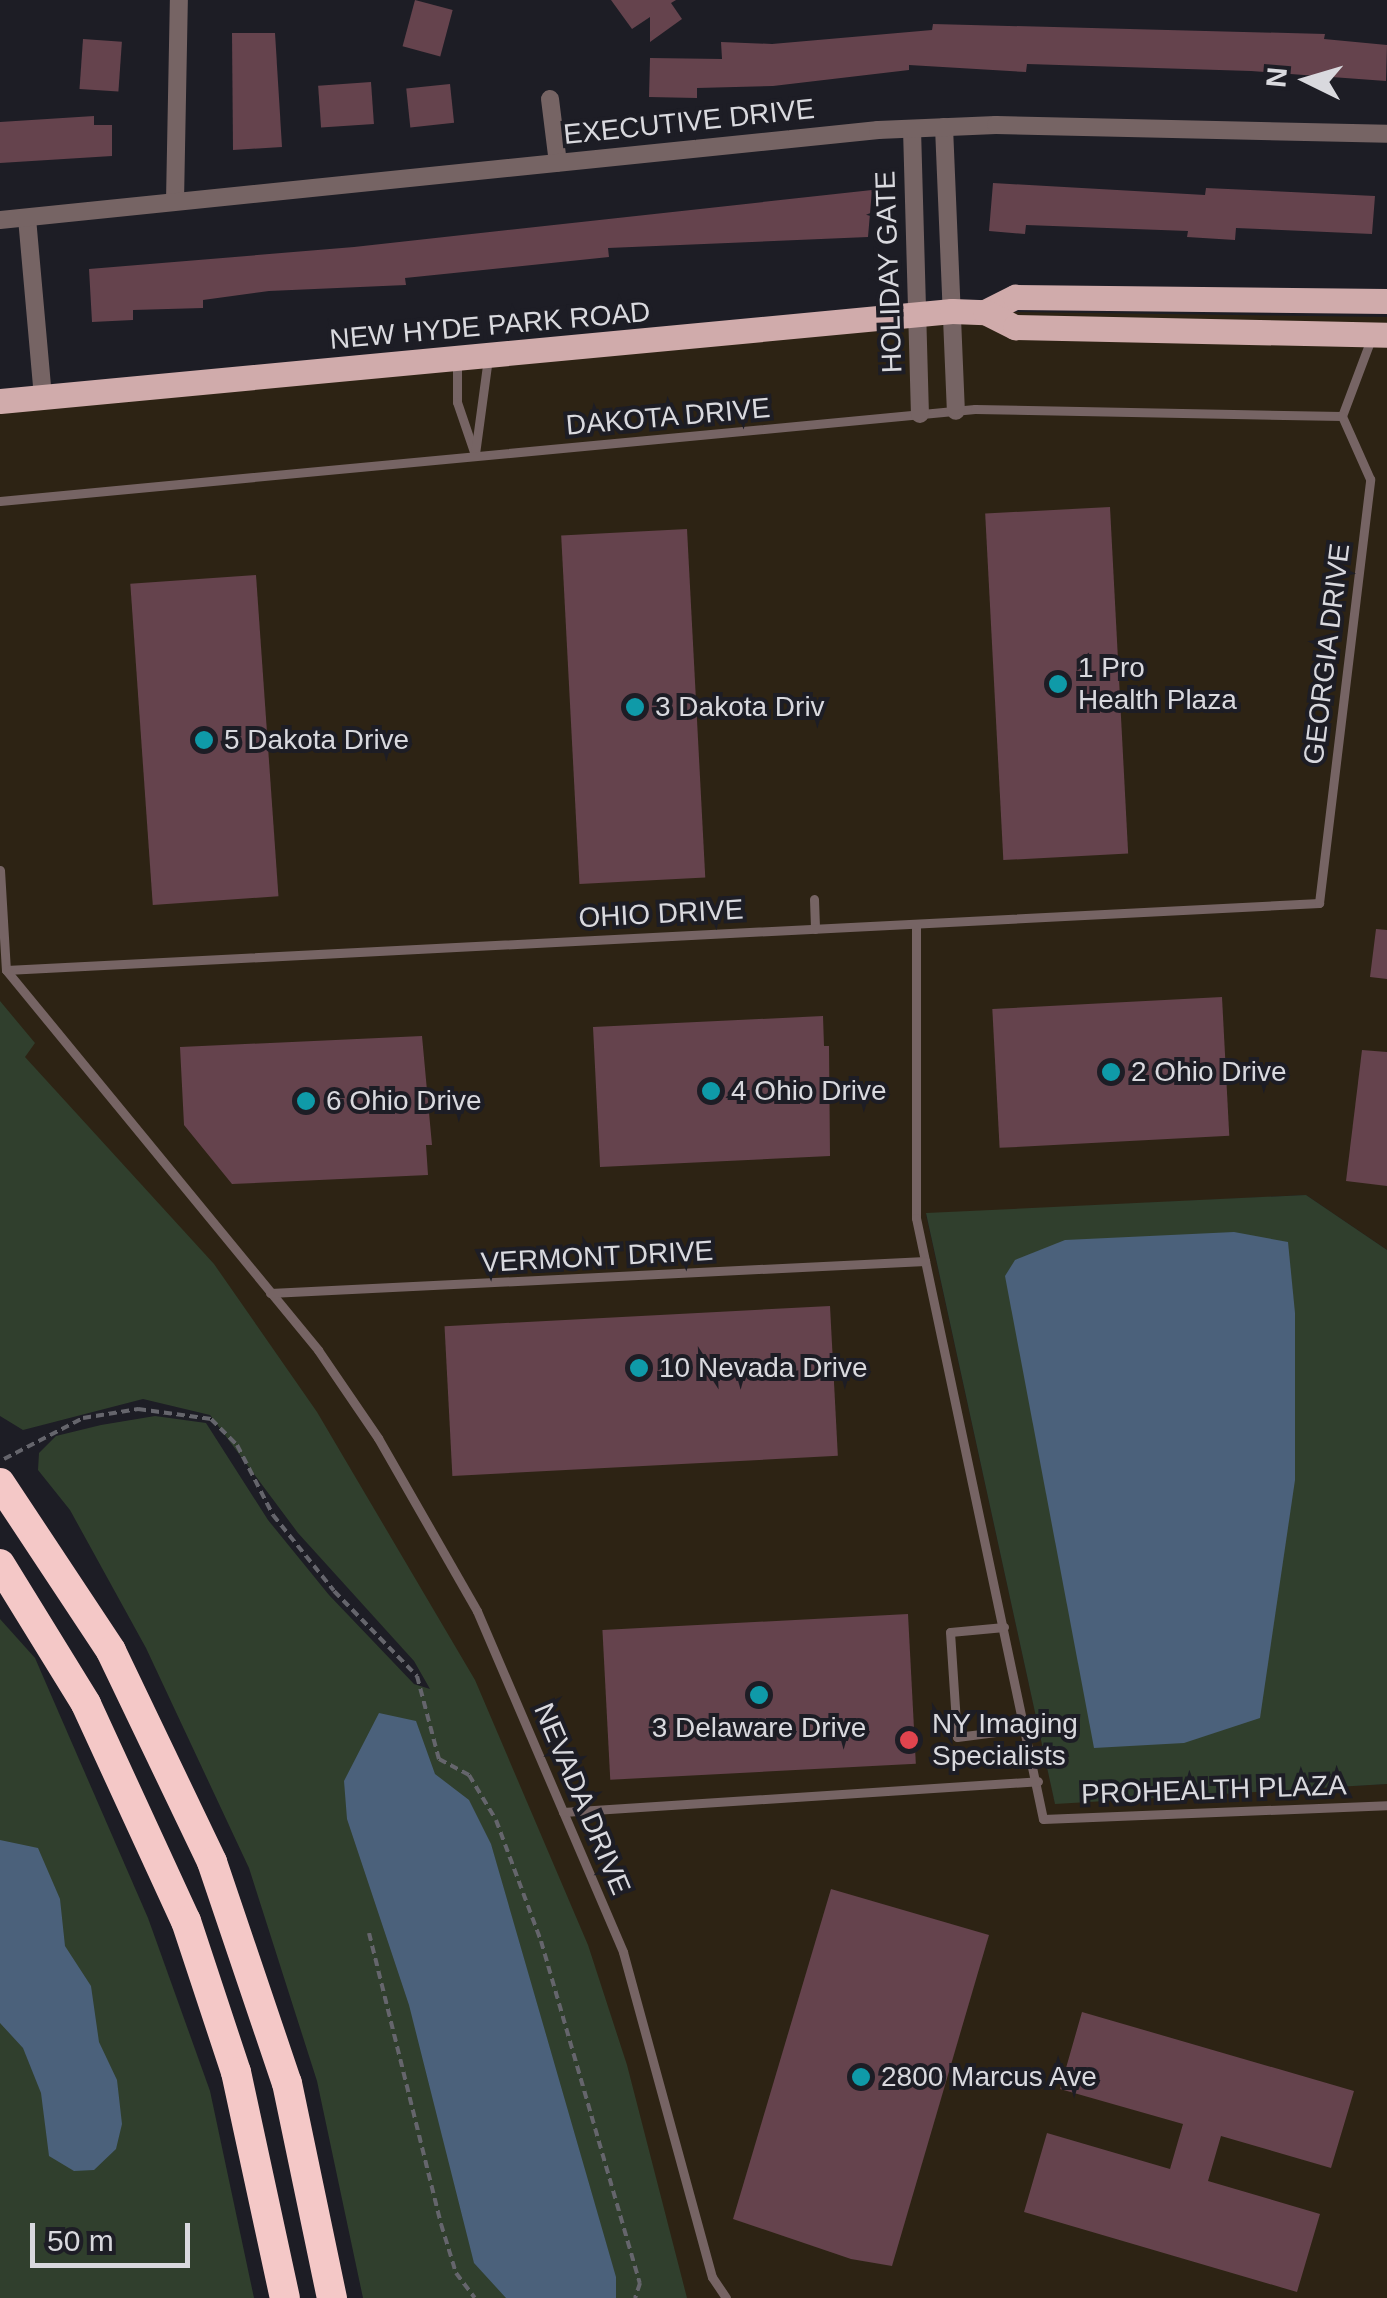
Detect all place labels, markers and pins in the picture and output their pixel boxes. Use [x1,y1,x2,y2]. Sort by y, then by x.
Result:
place label: 1 Pro Health Plaza [1078,651,1237,717]
marker: 1 Pro Health Plaza [1047,673,1069,695]
place label: 3 Dakota Driv [655,690,825,724]
marker: 3 Dakota Driv [624,696,646,718]
place label: 5 Dakota Drive [224,723,409,757]
marker: 5 Dakota Drive [193,729,215,751]
place label: 2 Ohio Drive [1131,1055,1287,1089]
marker: 2 Ohio Drive [1100,1061,1122,1083]
place label: 4 Ohio Drive [731,1074,887,1108]
marker: 4 Ohio Drive [700,1080,722,1102]
place label: 6 Ohio Drive [326,1084,482,1118]
marker: 6 Ohio Drive [295,1090,317,1112]
place label: 10 Nevada Drive [659,1351,868,1385]
marker: 10 Nevada Drive [628,1357,650,1379]
marker: 3 Delaware Drive [748,1684,770,1706]
place label: NY Imaging Specialists [932,1707,1078,1773]
place label: 3 Delaware Drive [652,1711,866,1745]
marker: NY Imaging Specialists [896,1727,922,1753]
place label: 2800 Marcus Ave [881,2060,1098,2094]
marker: 2800 Marcus Ave [850,2066,872,2088]

